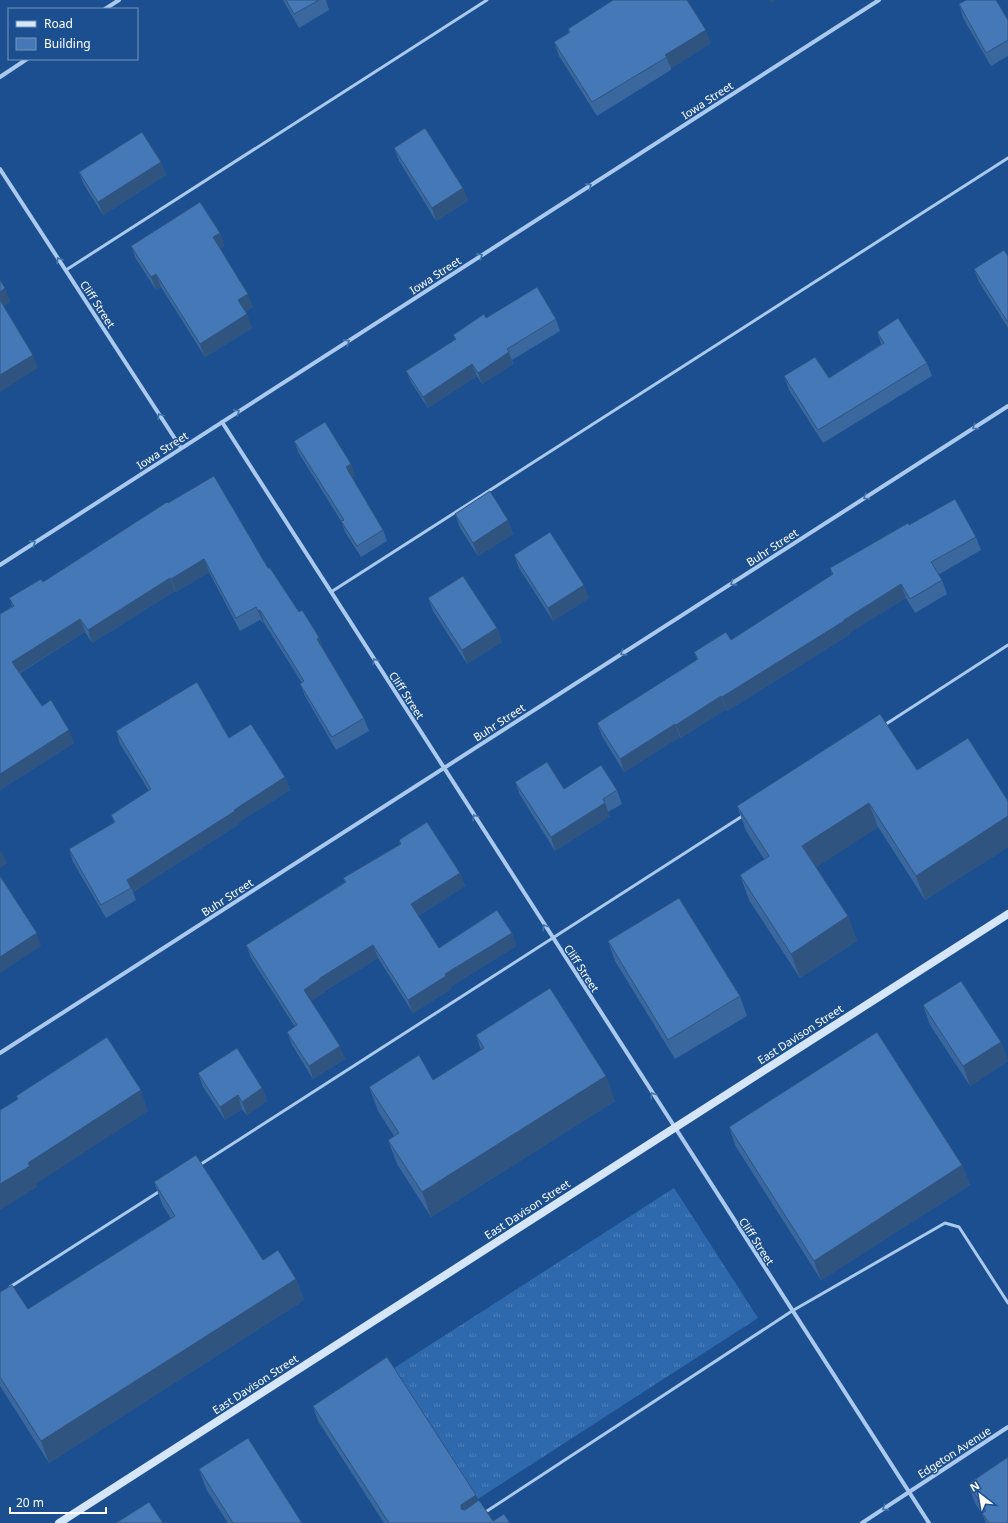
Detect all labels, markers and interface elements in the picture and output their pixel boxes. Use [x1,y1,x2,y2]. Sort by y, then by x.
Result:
legend [8,8,138,60]
text: Road [44,15,73,32]
text: Building [44,35,91,52]
street label: Iowa Street [678,78,736,122]
one-way arrow [585,183,592,191]
street label: Iowa Street [406,253,464,297]
one-way arrow [476,254,483,261]
one-way arrow [56,257,63,264]
street label: Cliff Street [77,277,119,331]
one-way arrow [343,339,350,346]
one-way arrow [233,410,240,417]
one-way arrow [158,413,165,420]
one-way arrow [972,422,979,430]
street label: Iowa Street [133,428,191,472]
one-way arrow [863,493,870,500]
street label: Buhr Street [743,525,801,569]
one-way arrow [29,541,36,548]
one-way arrow [730,578,737,586]
one-way arrow [621,648,628,655]
one-way arrow [372,658,379,665]
street label: Cliff Street [386,668,428,722]
street label: Buhr Street [470,700,528,744]
one-way arrow [473,815,480,822]
street label: Buhr Street [198,875,256,919]
one-way arrow [542,924,550,931]
street label: Cliff Street [561,941,603,995]
street label: East Davison Street [754,1001,846,1067]
one-way arrow [650,1092,658,1099]
street label: East Davison Street [481,1176,573,1242]
street label: Cliff Street [736,1214,778,1268]
street label: East Davison Street [209,1351,301,1417]
street label: Edgeton Avenue [914,1423,994,1481]
north arrow [960,1475,1000,1515]
text: N [967,1477,982,1495]
scale bar [10,1489,106,1515]
text: 20 m [16,1494,44,1511]
one-way arrow [882,1503,889,1511]

